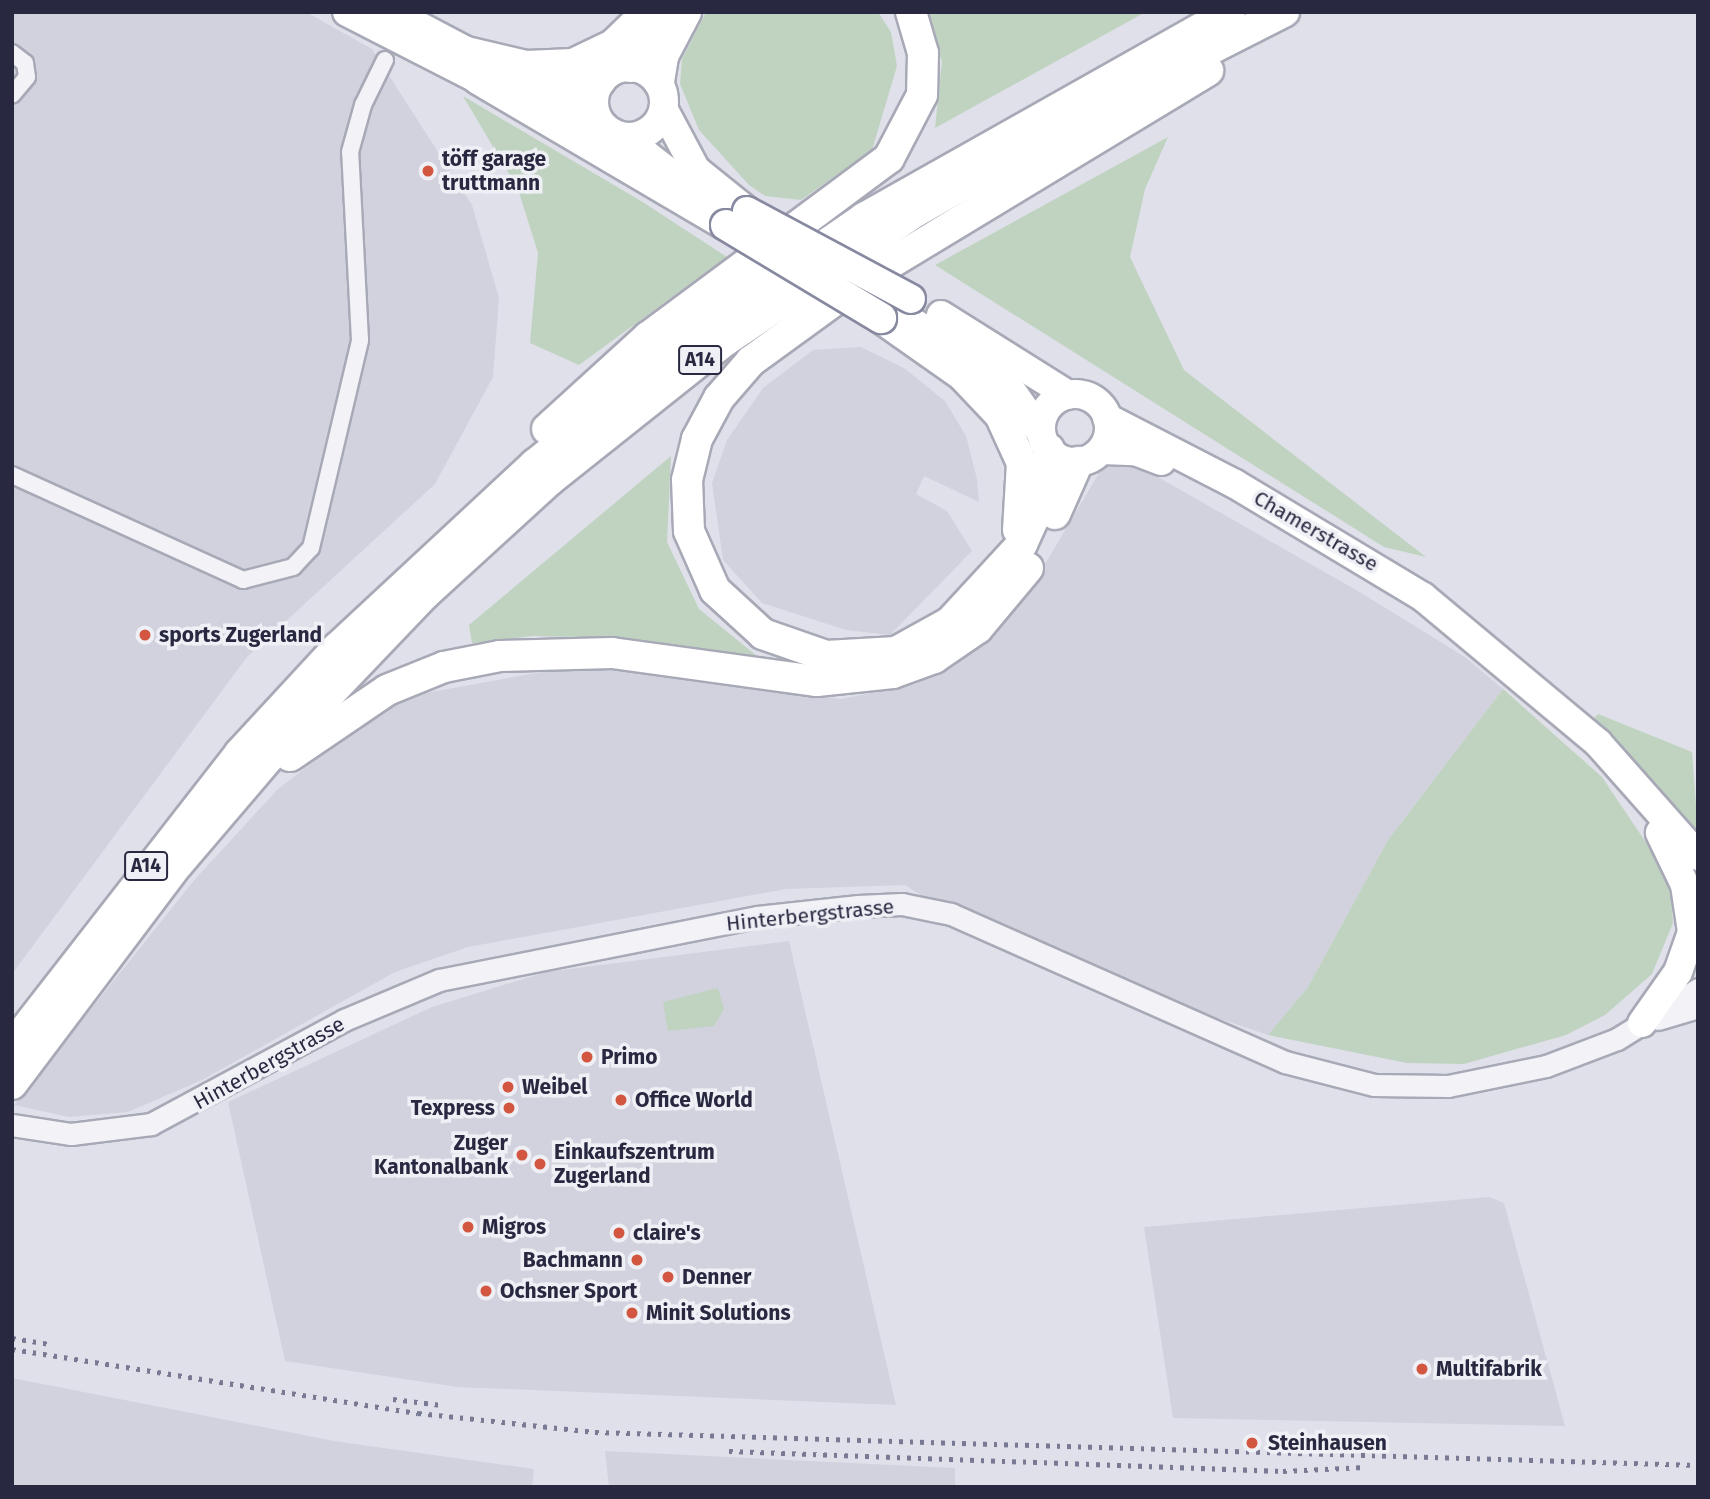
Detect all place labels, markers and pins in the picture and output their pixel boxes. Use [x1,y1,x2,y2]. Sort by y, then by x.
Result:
place label: töff garage truttmann [442,146,546,196]
marker: töff garage truttmann [420,163,436,179]
place label: sports Zugerland [159,622,322,648]
marker: sports Zugerland [137,627,153,643]
place label: Primo [601,1044,658,1070]
marker: Primo [579,1049,595,1065]
place label: Weibel [522,1074,587,1100]
marker: Weibel [500,1079,516,1095]
place label: Office World [635,1087,753,1113]
marker: Office World [613,1092,629,1108]
place label: Texpress [411,1095,495,1121]
marker: Texpress [501,1100,517,1116]
place label: Zuger Kantonalbank [374,1130,508,1180]
place label: Einkaufszentrum Zugerland [554,1139,715,1189]
marker: Zuger Kantonalbank [514,1147,530,1163]
marker: Einkaufszentrum Zugerland [532,1156,548,1172]
place label: Migros [482,1214,546,1240]
marker: Migros [460,1219,476,1235]
place label: claire's [633,1220,701,1246]
marker: claire's [611,1225,627,1241]
place label: Bachmann [523,1247,623,1273]
marker: Bachmann [629,1252,645,1268]
place label: Denner [682,1264,752,1290]
marker: Denner [660,1269,676,1285]
place label: Ochsner Sport [500,1278,637,1304]
marker: Ochsner Sport [478,1283,494,1299]
place label: Minit Solutions [646,1300,791,1326]
marker: Minit Solutions [624,1305,640,1321]
place label: Multifabrik [1436,1356,1542,1382]
marker: Multifabrik [1414,1361,1430,1377]
place label: Steinhausen [1268,1430,1387,1456]
marker: Steinhausen [1242,1433,1262,1453]

